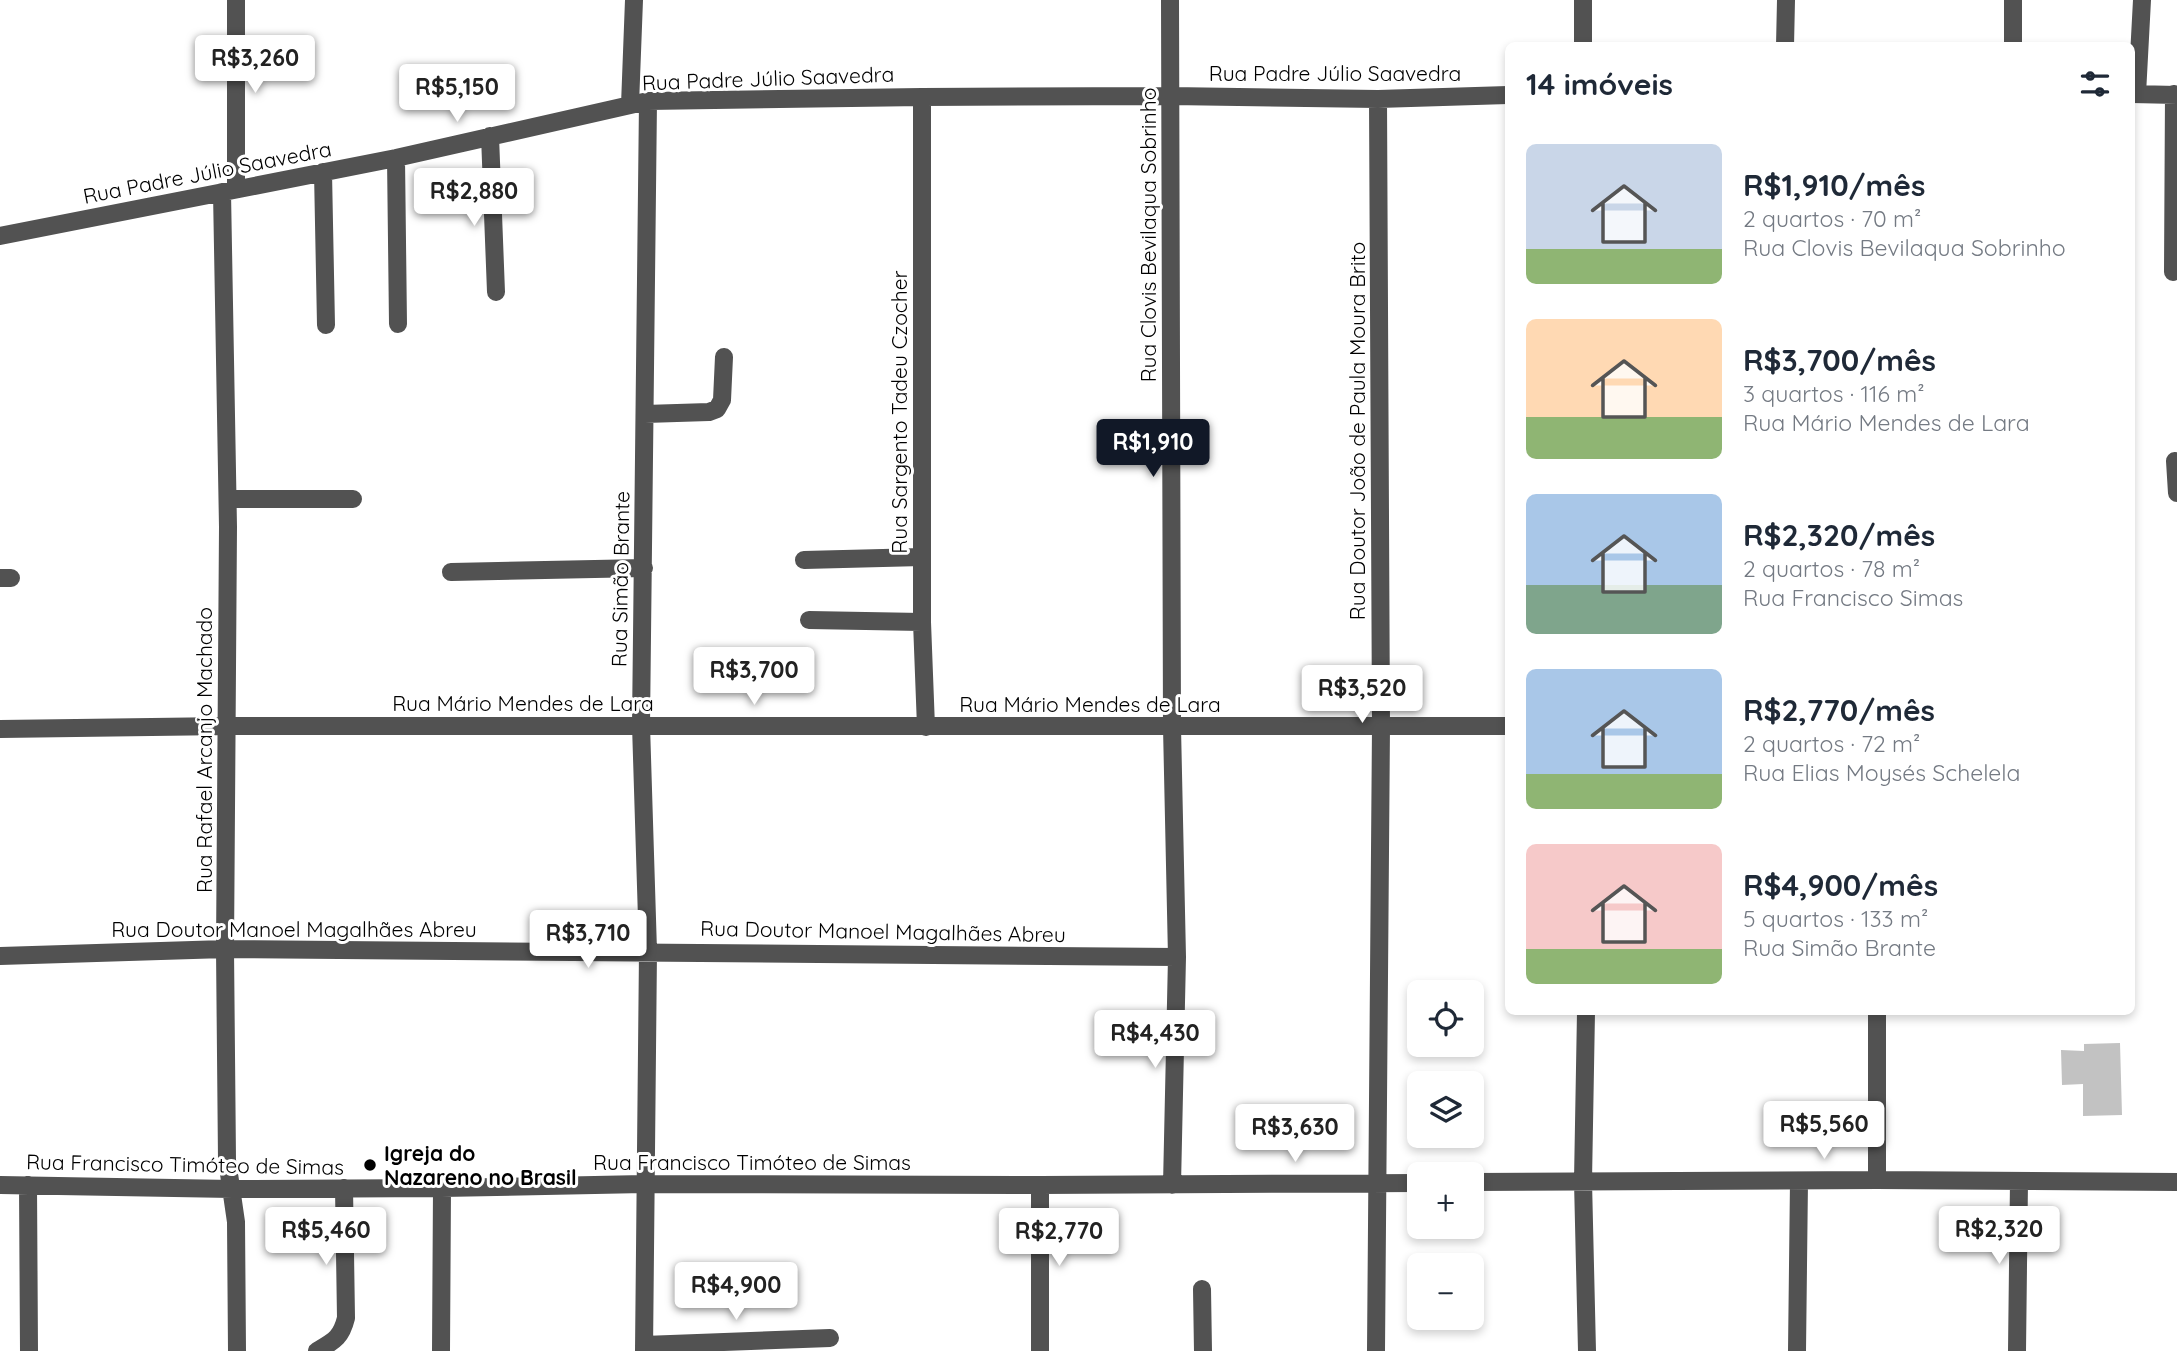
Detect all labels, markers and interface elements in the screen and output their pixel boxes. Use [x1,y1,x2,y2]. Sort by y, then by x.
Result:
pin: R$3,260 [190,36,320,95]
text: R$3,260 [211,43,299,72]
street label: Rua Padre Júlio Saavedra [1209,60,1461,86]
street label: Rua Padre Júlio Saavedra [641,61,895,95]
pin: R$5,150 [392,64,522,124]
text: 14 imóveis [1526,65,1673,103]
icon: filters [2076,65,2114,103]
text: R$5,150 [415,72,499,101]
street label: Rua Clovis Bevilaqua Sobrinho [1135,88,1161,382]
street label: Rua Padre Júlio Saavedra [81,135,333,209]
text: R$1,910/mês [1743,166,1925,204]
pin: R$2,880 [409,168,539,228]
icon: home [1582,172,1666,256]
text: R$2,880 [430,176,518,205]
text: 2 quartos · 70 m² [1743,204,1921,233]
text: Rua Clovis Bevilaqua Sobrinho [1743,233,2066,262]
street label: Rua Doutor João de Paula Moura Brito [1344,242,1370,620]
street label: Rua Sargento Tadeu Czocher [886,270,912,554]
text: R$3,700/mês [1743,341,1936,379]
icon: home [1582,347,1666,431]
text: 3 quartos · 116 m² [1743,379,1925,408]
text: Rua Mário Mendes de Lara [1743,408,2030,437]
pin: R$1,910 [1088,420,1218,479]
text: R$1,910 [1113,427,1193,456]
street label: Rua Simão Brante [605,491,635,667]
text: R$2,320/mês [1743,516,1935,554]
icon: home [1582,522,1666,606]
text: 2 quartos · 78 m² [1743,554,1920,583]
text: Rua Francisco Simas [1743,583,1963,612]
street label: Rua Rafael Arcanjo Machado [191,607,217,893]
pin: R$3,700 [689,648,819,707]
text: R$3,700 [709,655,799,684]
pin: R$3,520 [1297,666,1427,725]
text: R$3,520 [1318,673,1406,702]
street label: Rua Mário Mendes de Lara [392,690,654,716]
street label: Rua Mário Mendes de Lara [959,691,1221,717]
text: R$2,770/mês [1743,691,1935,729]
icon: home [1582,697,1666,781]
text: 2 quartos · 72 m² [1743,729,1920,758]
text: Rua Elias Moysés Schelela [1743,758,2021,787]
text: R$4,900/mês [1743,866,1938,904]
icon: home [1582,872,1666,956]
text: 5 quartos · 133 m² [1743,904,1928,933]
pin: R$3,710 [523,911,653,970]
street label: Rua Doutor Manoel Magalhães Abreu [700,915,1066,947]
street label: Rua Doutor Manoel Magalhães Abreu [111,916,477,942]
text: R$3,710 [546,918,630,947]
text: Rua Simão Brante [1743,933,1936,962]
map controls [1407,980,1484,1330]
button: locate [1407,980,1484,1057]
pin: R$4,430 [1090,1010,1220,1070]
text: R$4,430 [1110,1018,1200,1047]
button: layers [1407,1071,1484,1148]
pin: R$5,560 [1759,1102,1889,1161]
pin: R$3,630 [1230,1104,1360,1164]
text: R$5,560 [1779,1109,1869,1138]
text: R$3,630 [1251,1112,1339,1141]
place label: Igreja do Nazareno no Brasil [384,1140,577,1190]
street label: Rua Francisco Timóteo de Simas [26,1148,344,1180]
street label: Rua Francisco Timóteo de Simas [593,1149,911,1175]
marker: Igreja do Nazareno no Brasil [362,1157,378,1173]
button: + [1407,1162,1484,1239]
pin: R$2,320 [1934,1206,2064,1266]
pin: R$5,460 [261,1208,391,1267]
pin: R$2,770 [994,1208,1124,1268]
text: R$2,320 [1955,1214,2043,1243]
text: R$5,460 [281,1215,371,1244]
text: R$2,770 [1015,1216,1103,1245]
button: − [1407,1253,1484,1330]
pin: R$4,900 [671,1262,801,1322]
text: R$4,900 [691,1270,781,1299]

